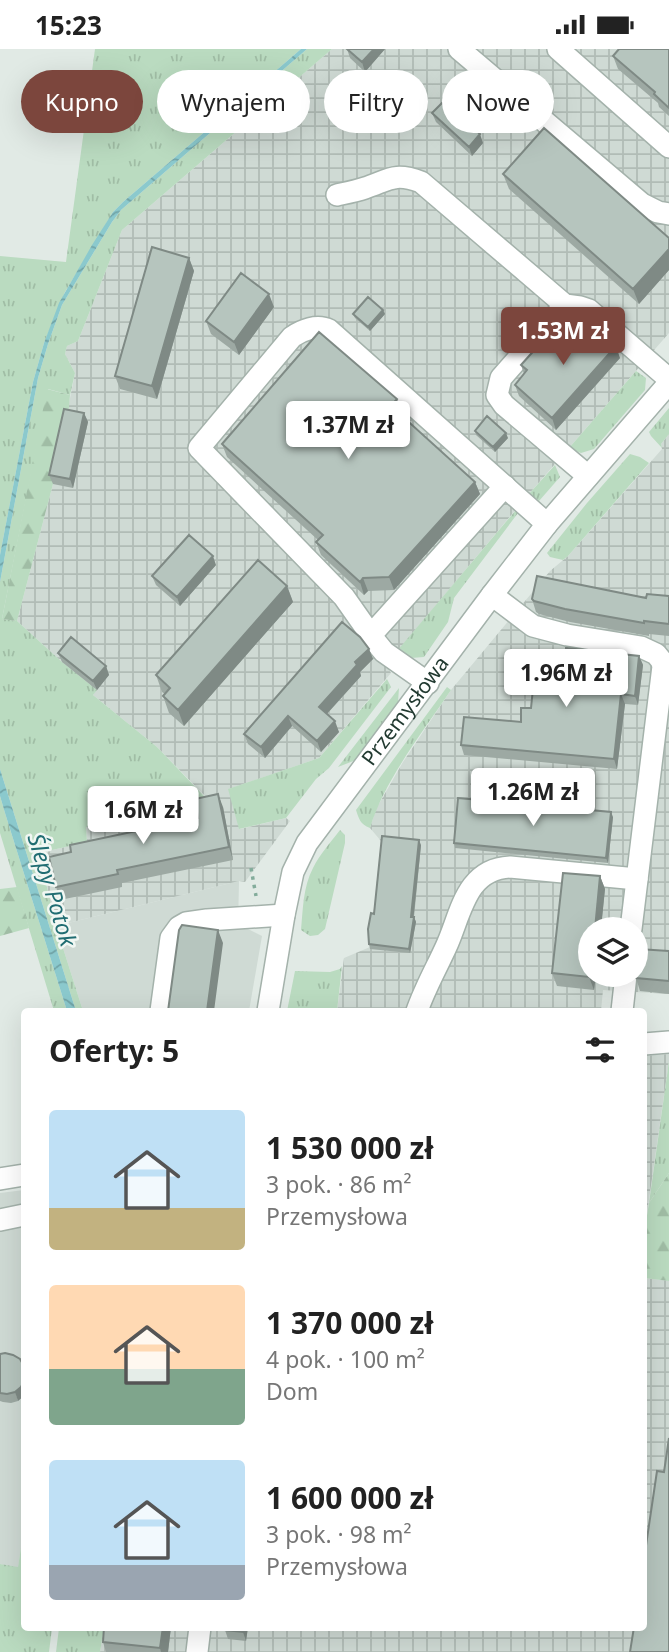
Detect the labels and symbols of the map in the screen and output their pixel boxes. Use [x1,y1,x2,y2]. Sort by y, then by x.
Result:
pin: 1.53M zł [491,307,635,367]
pin: 1.37M zł [276,401,420,461]
pin: 1.96M zł [494,649,638,709]
street label: Przemysłowa [355,650,455,771]
pin: 1.26M zł [461,769,605,828]
pin: 1.6M zł [78,787,208,846]
water label: Ślepy Potok [21,829,86,952]

